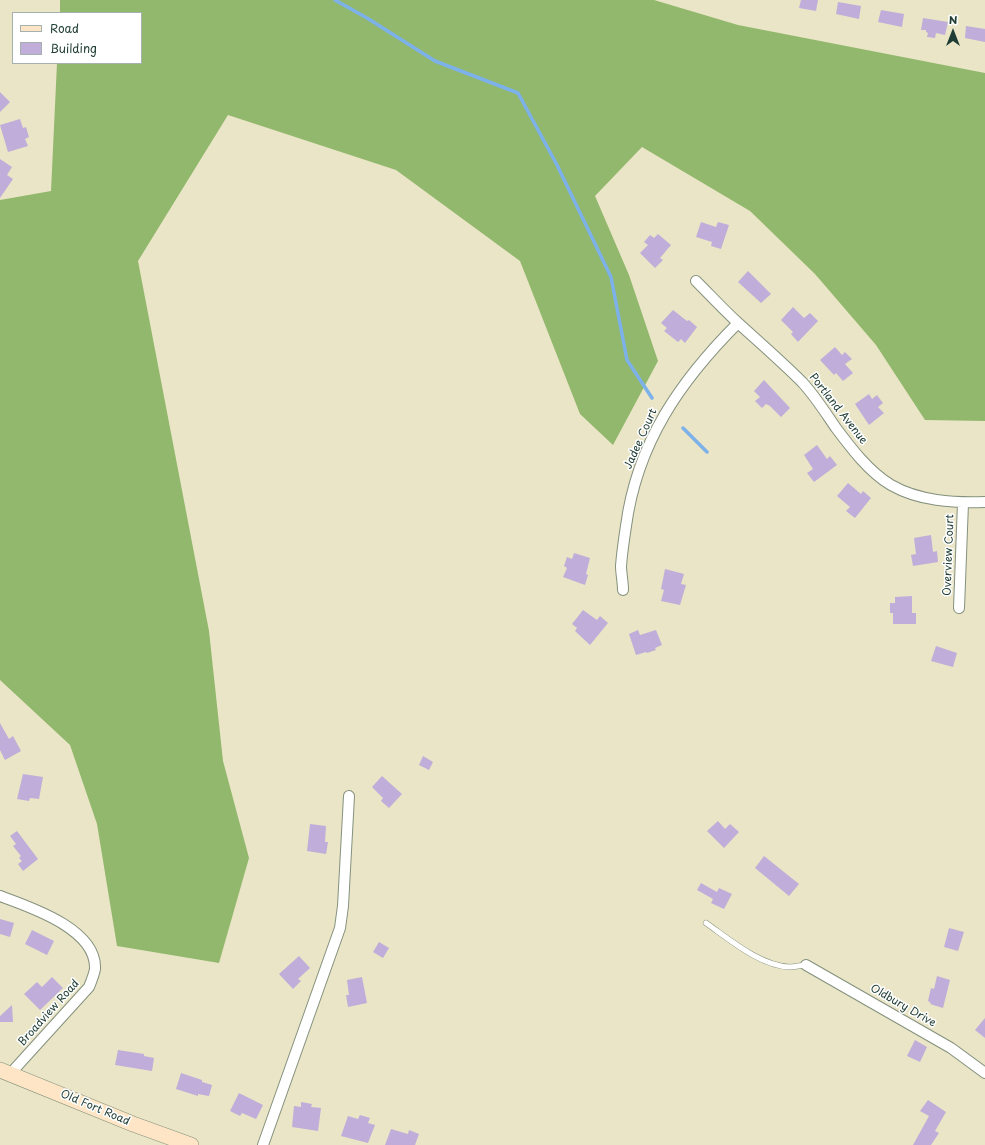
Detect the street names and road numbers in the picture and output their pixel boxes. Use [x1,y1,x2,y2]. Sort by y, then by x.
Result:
street label: Portland Avenue [806,371,870,447]
street label: Jadee Court [622,407,660,471]
street label: Overview Court [941,514,957,596]
street label: Broadview Road [16,977,82,1049]
street label: Oldbury Drive [868,982,938,1030]
street label: Old Fort Road [58,1087,132,1129]

